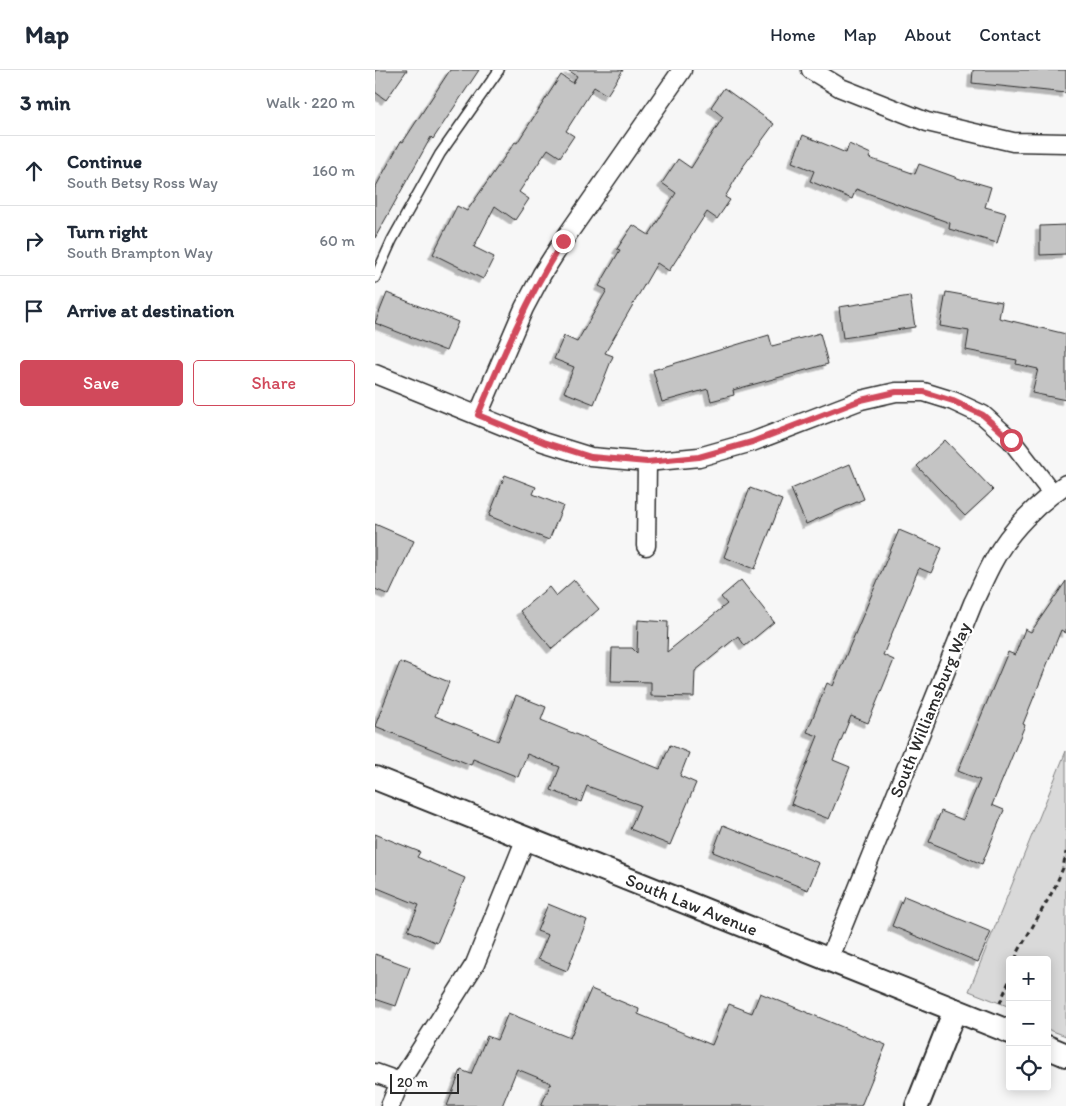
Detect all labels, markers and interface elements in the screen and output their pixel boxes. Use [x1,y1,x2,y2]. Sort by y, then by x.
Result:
text: Map [25,20,69,49]
text: Home [770,24,816,46]
text: Map [844,24,877,46]
text: About [905,24,951,46]
text: Contact [979,24,1041,46]
text: 3 min [20,90,70,115]
text: Walk · 220 m [266,93,355,112]
text: Continue [67,150,142,173]
icon: ahead [20,157,48,185]
text: 160 m [312,161,355,180]
text: South Betsy Ross Way [67,173,218,192]
text: Turn right [67,220,148,243]
icon: right [20,227,48,255]
route end [552,230,575,253]
text: 60 m [320,231,355,250]
text: South Brampton Way [67,243,213,262]
icon: arrive [20,297,48,325]
text: Arrive at destination [67,299,234,322]
button: Save [20,360,183,406]
button: Share [193,360,355,406]
route start [1000,429,1023,452]
street label: South Williamsburg Way [885,619,975,801]
street label: South Law Avenue [622,868,761,941]
map controls [1006,956,1051,1091]
button: + [1006,956,1051,1001]
button: − [1006,1001,1051,1046]
button: locate [1006,1046,1051,1091]
scale bar [390,1071,459,1094]
text: 20 m [397,1074,428,1091]

